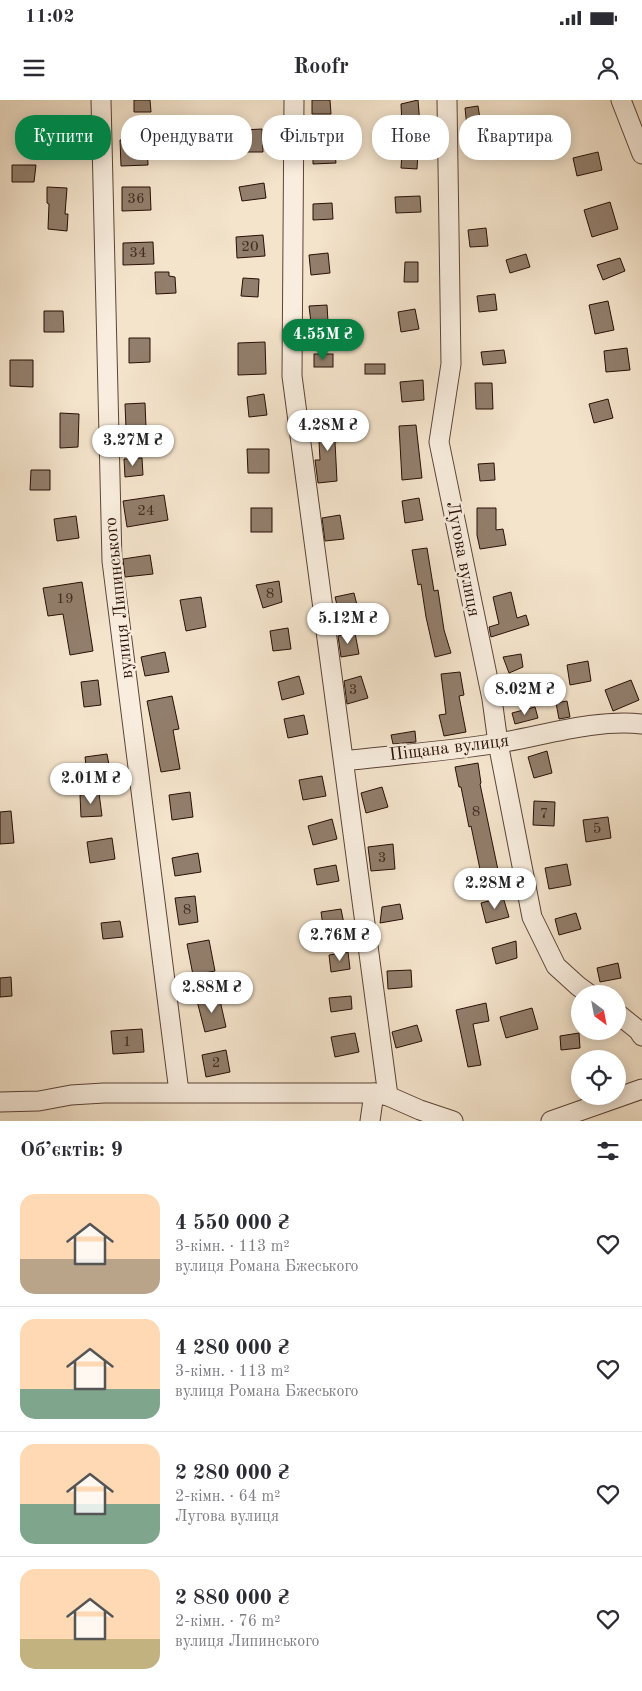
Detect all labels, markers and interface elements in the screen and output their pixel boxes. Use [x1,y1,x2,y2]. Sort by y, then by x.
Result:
text: 11:02 [25,8,74,27]
icon: menu [20,54,48,82]
icon: person [594,54,622,82]
text: Roofr [293,56,349,78]
chip: Купити [15,115,111,160]
chip: Орендувати [121,115,252,160]
chip: Фільтри [262,115,362,160]
chip: Нове [372,115,449,160]
chip: Квартира [459,115,571,160]
house number: 36 [127,192,145,207]
house number: 20 [241,240,259,255]
house number: 34 [129,246,147,261]
pin: 4.55M ₴ [277,318,369,361]
text: 4.55M ₴ [293,327,353,343]
pin: 4.28M ₴ [282,410,374,452]
text: 4.28M ₴ [298,418,358,434]
pin: 3.27M ₴ [87,424,179,467]
text: 3.27M ₴ [103,433,163,449]
street label: Лугова вулиця [443,500,483,618]
house number: 24 [137,504,155,519]
street label: вулиця Липинського [102,516,136,680]
house number: 8 [266,587,274,602]
house number: 19 [56,592,74,607]
pin: 5.12M ₴ [302,602,394,645]
text: 5.12M ₴ [318,611,378,627]
pin: 8.02M ₴ [479,674,571,716]
text: 8.02M ₴ [495,682,555,698]
house number: 3 [349,683,357,698]
street label: Піщана вулиця [388,732,510,764]
pin: 2.01M ₴ [45,762,137,805]
text: 2.01M ₴ [61,771,121,787]
house number: 8 [472,805,480,820]
house number: 7 [540,807,548,822]
house number: 5 [593,822,601,837]
house number: 3 [378,851,386,866]
pin: 2.28M ₴ [449,868,541,910]
text: 2.28M ₴ [465,876,525,892]
house number: 8 [183,903,191,918]
pin: 2.76M ₴ [294,920,386,962]
text: 2.76M ₴ [310,928,370,944]
pin: 2.88M ₴ [166,972,258,1014]
text: 2.88M ₴ [182,980,242,996]
north arrow [571,985,626,1040]
map controls [571,985,626,1105]
house number: 1 [123,1035,131,1050]
button: locate [571,1050,626,1105]
house number: 2 [212,1056,220,1071]
icon: filters [594,1137,622,1165]
text: Об’єктів: 9 [20,1140,123,1161]
text: 4 550 000 ₴ [175,1213,289,1234]
icon: home [60,1214,120,1274]
icon: heart [594,1230,622,1258]
text: 3-кімн. · 113 m² [175,1239,290,1255]
text: вулиця Романа Бжеського [175,1259,359,1275]
text: 4 280 000 ₴ [175,1338,289,1359]
icon: home [60,1339,120,1399]
icon: heart [594,1355,622,1383]
text: 3-кімн. · 113 m² [175,1364,290,1380]
text: вулиця Романа Бжеського [175,1384,359,1400]
text: 2 280 000 ₴ [175,1463,289,1484]
icon: home [60,1464,120,1524]
icon: heart [594,1480,622,1508]
text: 2-кімн. · 64 m² [175,1489,280,1505]
text: Лугова вулиця [175,1509,279,1525]
text: 2 880 000 ₴ [175,1588,289,1609]
icon: home [60,1589,120,1649]
icon: heart [594,1605,622,1633]
text: 2-кімн. · 76 m² [175,1614,280,1630]
text: вулиця Липинського [175,1634,319,1650]

